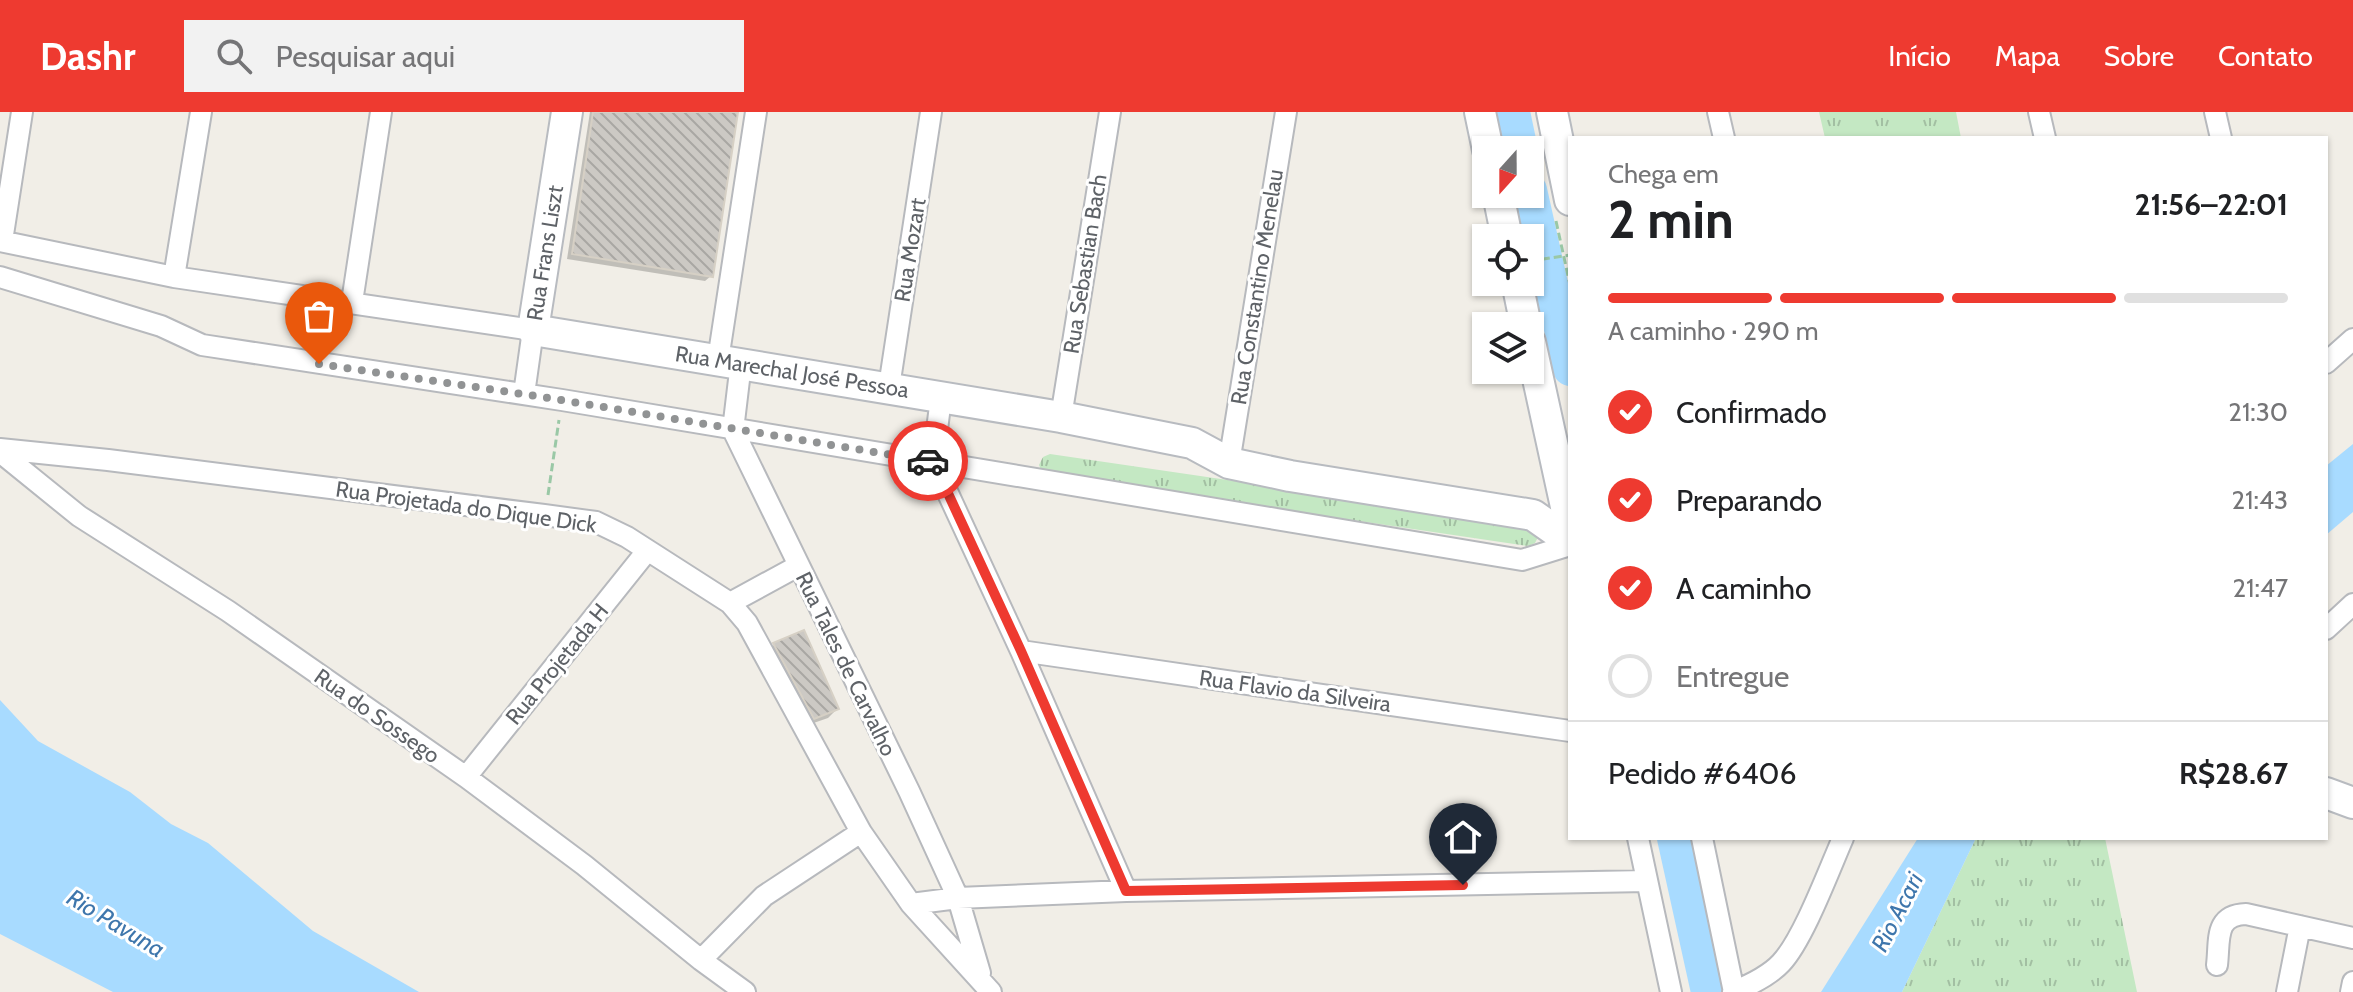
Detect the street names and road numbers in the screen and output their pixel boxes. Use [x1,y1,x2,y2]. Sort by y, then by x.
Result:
street label: Rua Constantino Menelau [1225,167,1289,407]
street label: Rua Sebastian Bach [1057,172,1113,356]
street label: Rua Frans Liszt [521,183,569,323]
street label: Rua Mozart [888,196,932,304]
street label: Rua Marechal José Pessoa [673,340,911,404]
street label: Rua Projetada do Dique Dick [334,475,598,539]
street label: Rua Tales de Carvalho [790,568,902,760]
street label: Rua Projetada H [500,598,614,730]
street label: Rua do Sossego [309,663,445,769]
street label: Rua Flavio da Silveira [1197,664,1393,718]

